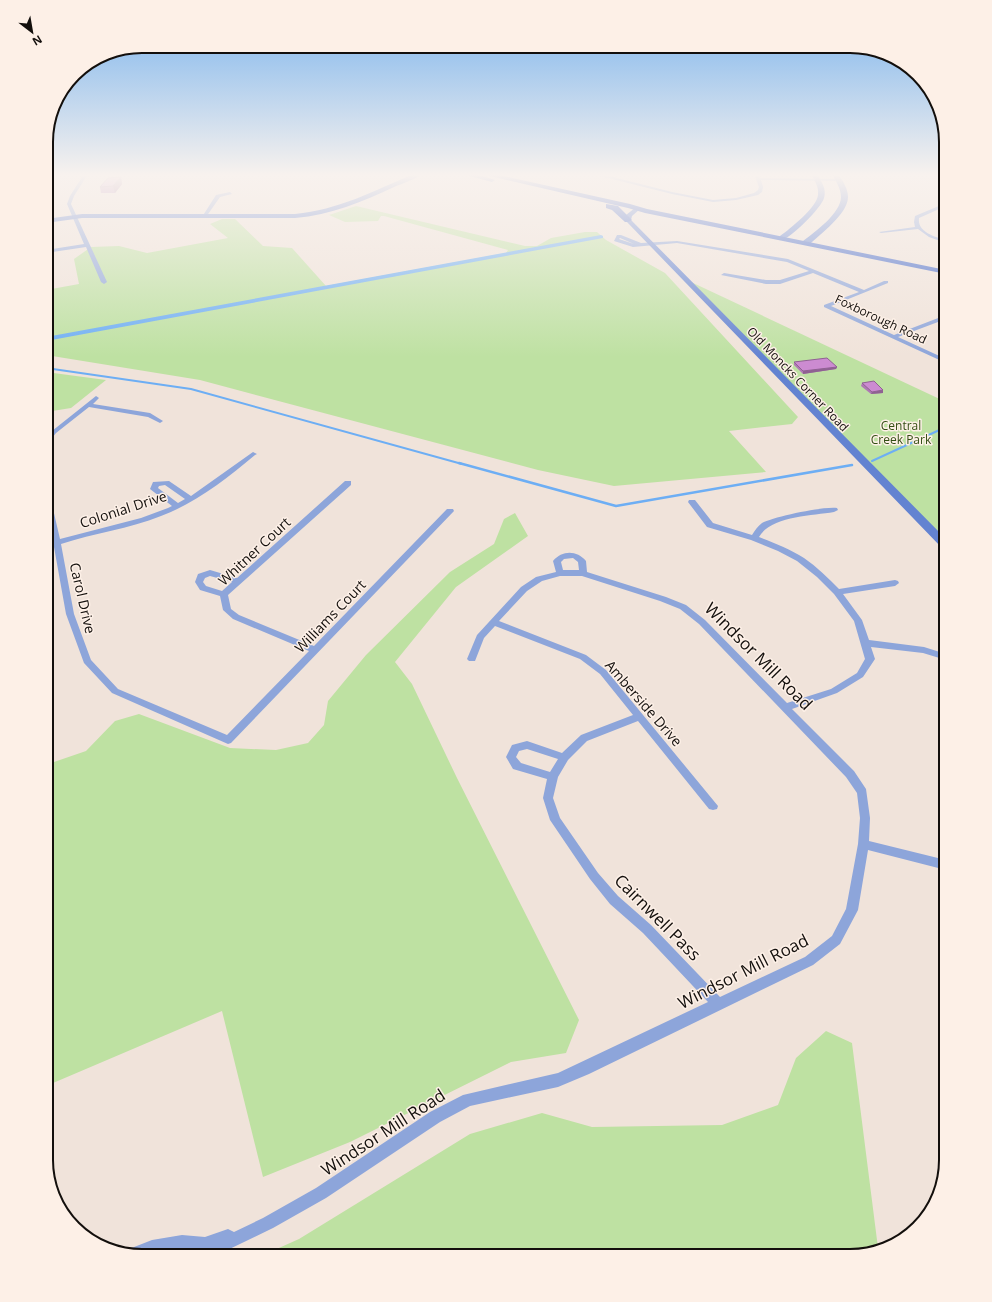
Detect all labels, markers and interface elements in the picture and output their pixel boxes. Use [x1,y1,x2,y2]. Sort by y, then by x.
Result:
north arrow [12,12,52,52]
text: N [30,32,45,50]
street label: Foxborough Road [832,290,930,348]
street label: Old Moncks Corner Road [743,323,853,435]
park label: Central Creek Park [871,417,932,448]
street label: Colonial Drive [77,486,169,532]
street label: Whitner Court [214,513,294,589]
street label: Carol Drive [66,561,100,635]
street label: Williams Court [290,575,370,657]
street label: Windsor Mill Road [700,597,818,715]
street label: Amberside Drive [601,656,687,750]
street label: Cairnwell Pass [610,869,706,965]
street label: Windsor Mill Road [674,928,812,1014]
street label: Windsor Mill Road [316,1083,450,1181]

